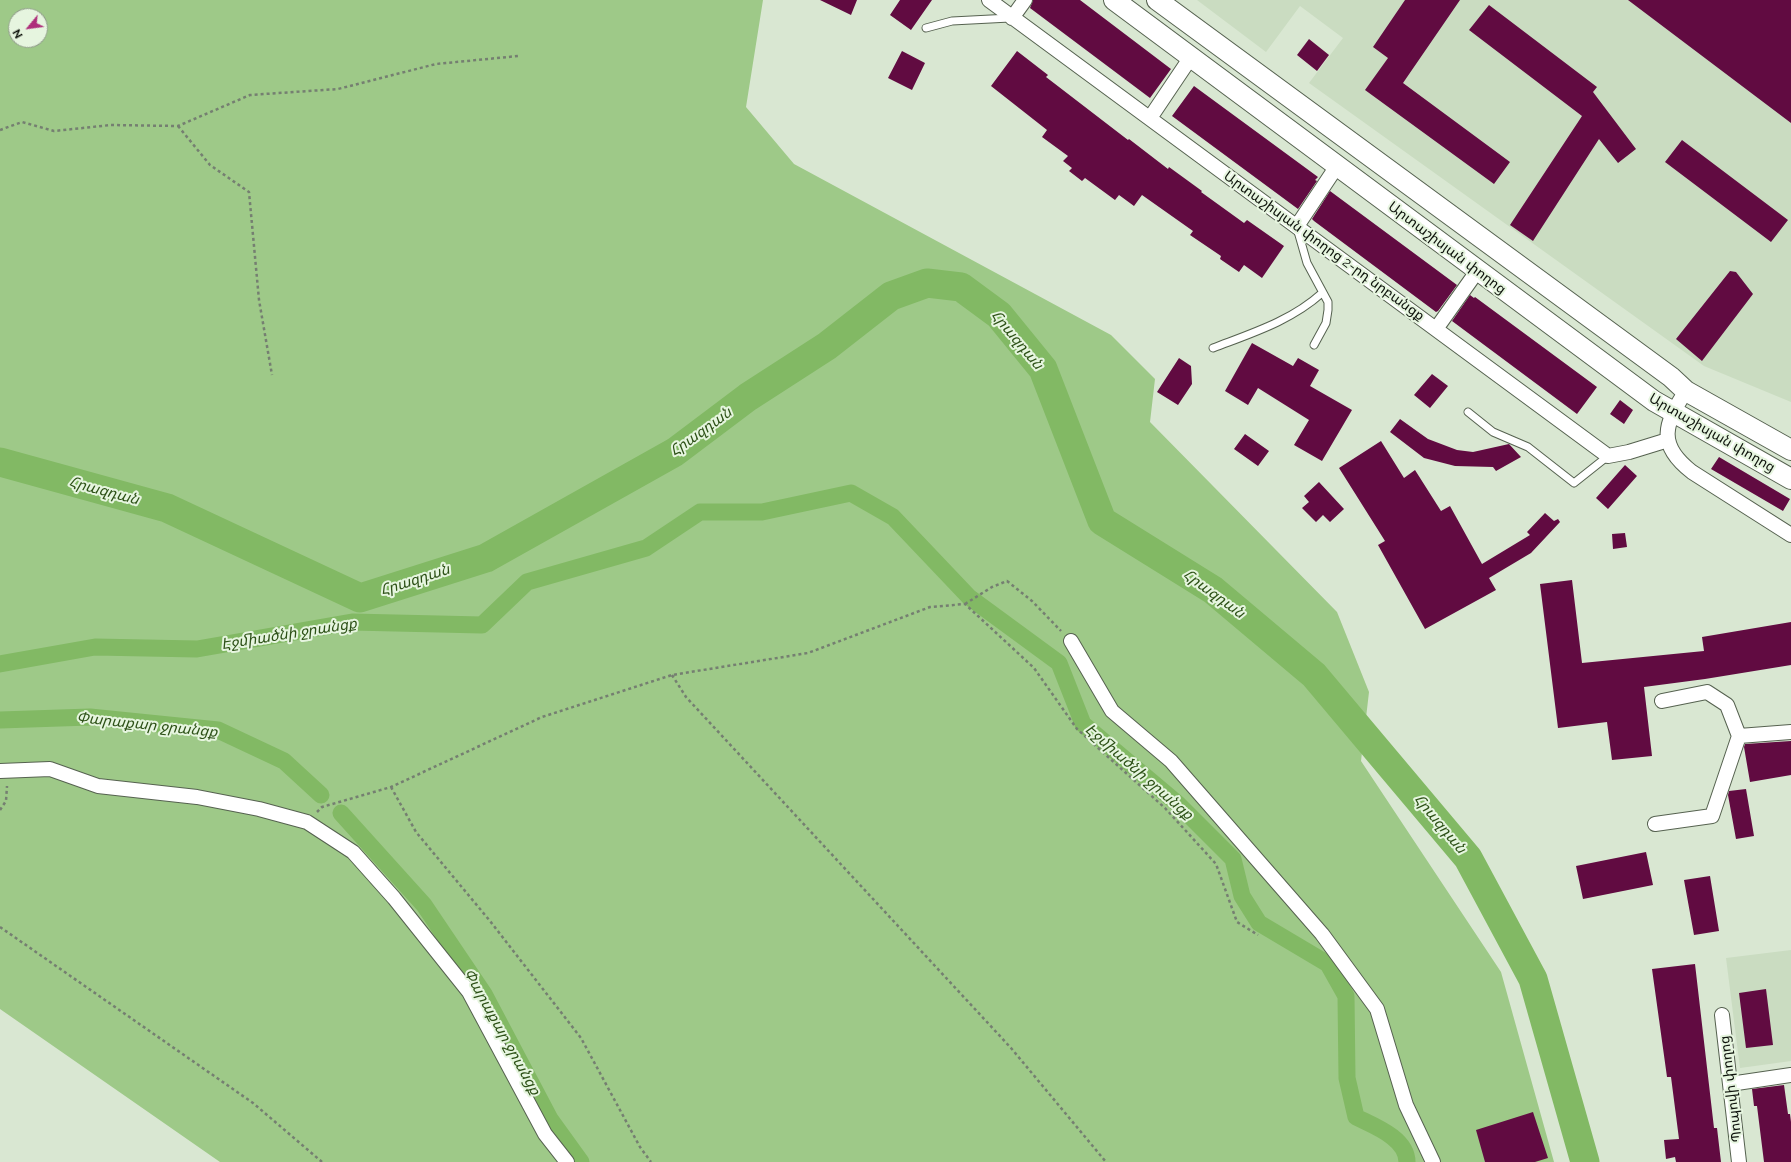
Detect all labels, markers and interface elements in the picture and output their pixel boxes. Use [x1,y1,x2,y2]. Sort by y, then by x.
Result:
north arrow [8,8,48,48]
text: N [10,27,26,40]
street label: Արտաշիսյան փողոց 2-րդ նրբանցք [1220,168,1428,324]
street label: Արտաշիսյան փողոց [1385,198,1509,298]
water label: Հրազդան [987,307,1047,373]
street label: Արտաշիսյան փողոց [1646,390,1778,476]
water label: Հրազդան [667,404,735,460]
water label: Հրազդան [67,473,141,509]
water label: Հրազդան [378,560,452,600]
water label: Հրազդան [1180,566,1248,622]
water label: Էջմիածնի ջրանցք [220,614,358,654]
water label: Փարաքար ջրանցք [76,709,218,741]
water label: Էջմիածնի ջրանցք [1081,720,1197,824]
water label: Հրազդան [1410,791,1470,857]
water label: Փարաքար ջրանցք [460,966,544,1098]
street label: Պոպովի փողոց [1716,1035,1746,1143]

